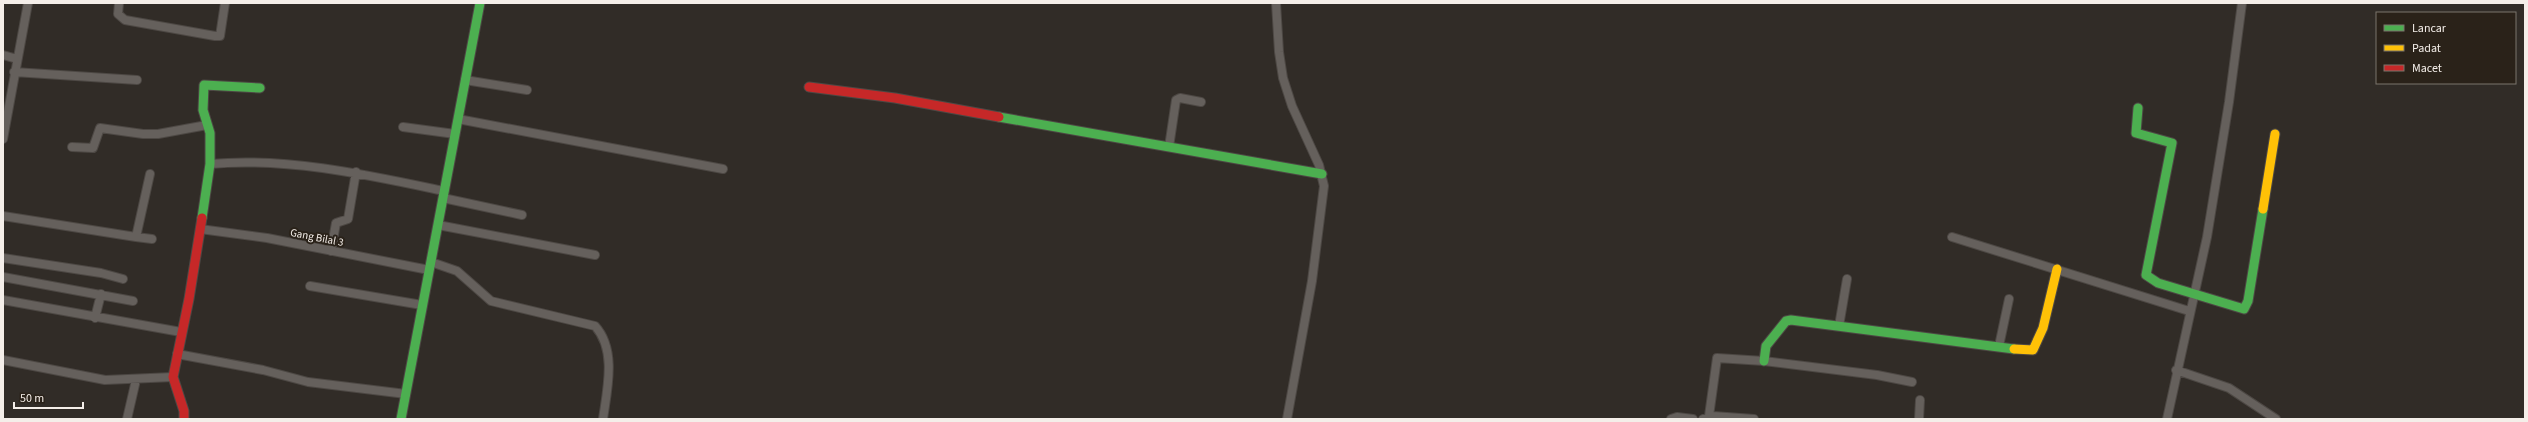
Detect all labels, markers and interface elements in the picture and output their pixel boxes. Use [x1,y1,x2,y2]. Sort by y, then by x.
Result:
legend [2376,12,2516,84]
text: Lancar [2412,20,2447,37]
text: Padat [2412,40,2441,57]
text: Macet [2412,60,2442,77]
street label: Gang Bilal 3 [289,225,345,250]
scale bar [14,384,83,410]
text: 50 m [20,390,44,407]

